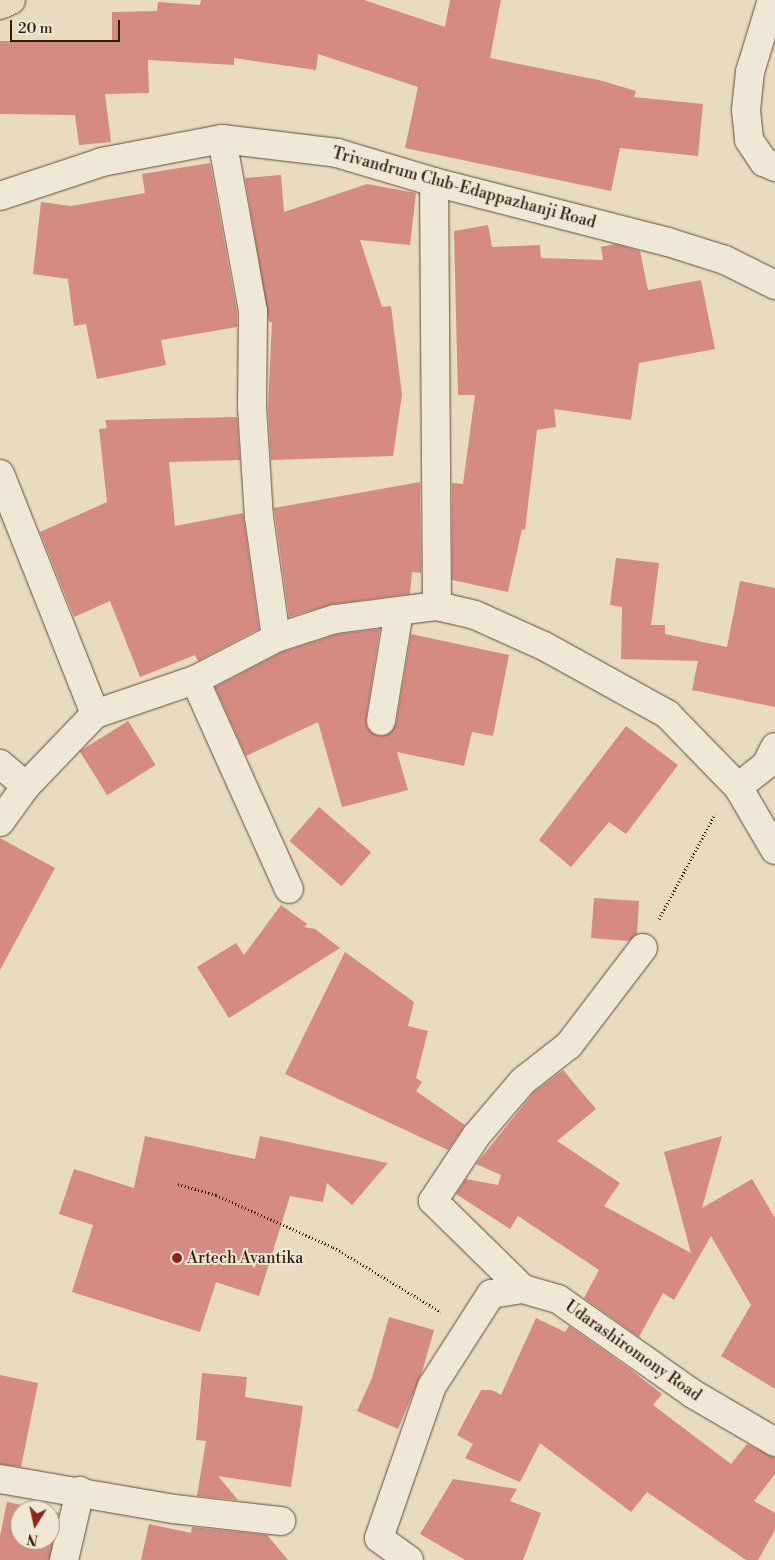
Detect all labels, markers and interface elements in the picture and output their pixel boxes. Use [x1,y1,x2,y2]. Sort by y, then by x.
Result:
scale bar [12,10,122,42]
text: 20 m [18,19,53,38]
street label: Trivandrum Club-Edappazhanji Road [330,143,598,233]
place label: Artech Avantika [187,1248,303,1268]
marker: Artech Avantika [171,1252,183,1264]
street label: Udarashiromony Road [561,1297,705,1405]
north arrow [10,1500,60,1550]
text: N [26,1529,40,1549]

